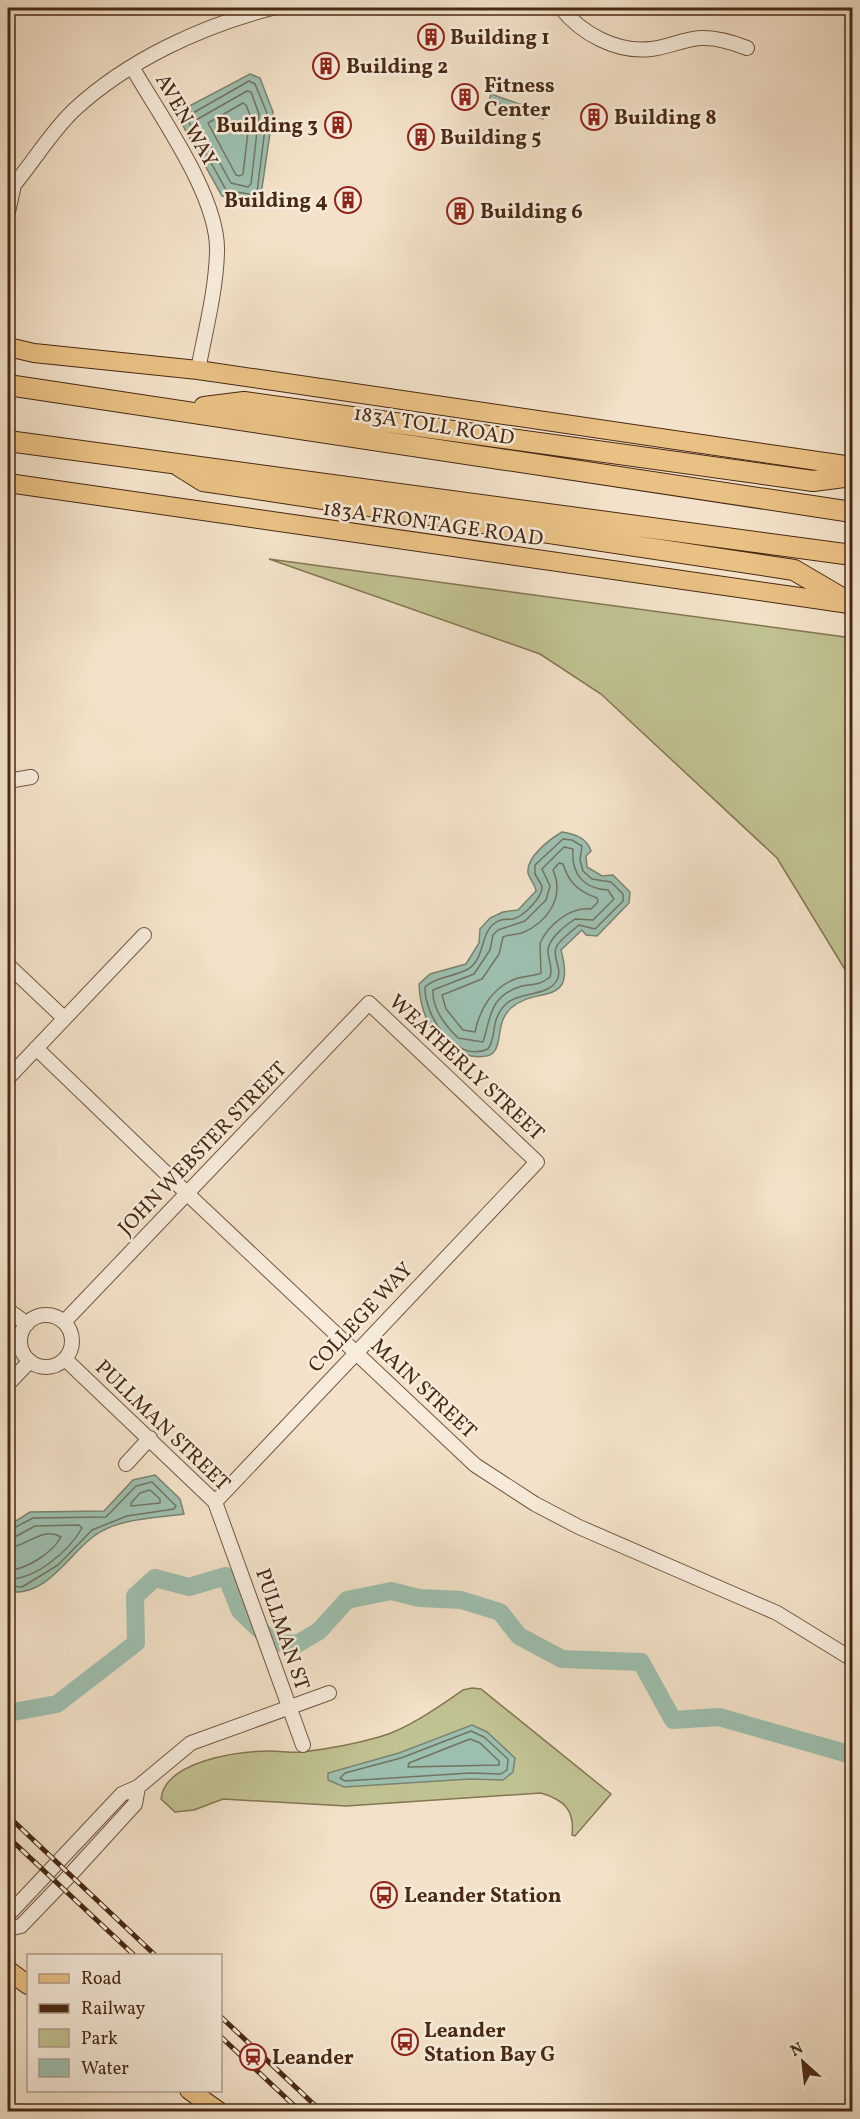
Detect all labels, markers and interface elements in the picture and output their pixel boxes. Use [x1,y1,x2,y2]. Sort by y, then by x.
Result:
building icon: Building 1 [416,22,446,52]
place label: Building 1 [450,24,550,53]
building icon: Building 2 [311,51,341,81]
place label: Building 2 [346,53,448,82]
street label: AVEN WAY [147,69,224,173]
place label: Fitness Center [484,72,555,125]
building icon: Fitness Center [450,82,480,112]
building icon: Building 8 [579,102,609,132]
place label: Building 8 [614,104,717,133]
building icon: Building 3 [323,110,353,140]
place label: Building 3 [216,112,318,141]
building icon: Building 5 [406,122,436,152]
place label: Building 5 [440,124,541,153]
building icon: Building 4 [333,185,363,215]
place label: Building 4 [224,187,328,216]
building icon: Building 6 [445,196,475,226]
place label: Building 6 [480,198,583,227]
street label: 183A TOLL ROAD [351,399,516,454]
street label: 183A FRONTAGE ROAD [321,495,545,554]
street label: WEATHERLY STREET [382,988,550,1148]
street label: JOHN WEBSTER STREET [112,1056,294,1242]
street label: COLLEGE WAY [302,1256,420,1380]
street label: MAIN STREET [364,1332,482,1446]
street label: PULLMAN STREET [88,1354,236,1498]
street label: PULLMAN ST [247,1565,316,1694]
bus stop icon: Leander Station [369,1880,399,1910]
place label: Leander Station [404,1882,562,1911]
legend [27,1954,222,2092]
text: Road [81,1967,122,1992]
text: Railway [81,1997,145,2022]
place label: Leander Station Bay G [424,2017,555,2070]
text: Park [81,2027,118,2052]
bus stop icon: Leander Station Bay G [390,2027,420,2057]
north arrow [773,2032,833,2092]
text: N [787,2038,808,2063]
station icon: Leander [238,2042,268,2072]
place label: Leander [272,2044,354,2073]
text: Water [81,2057,129,2082]

